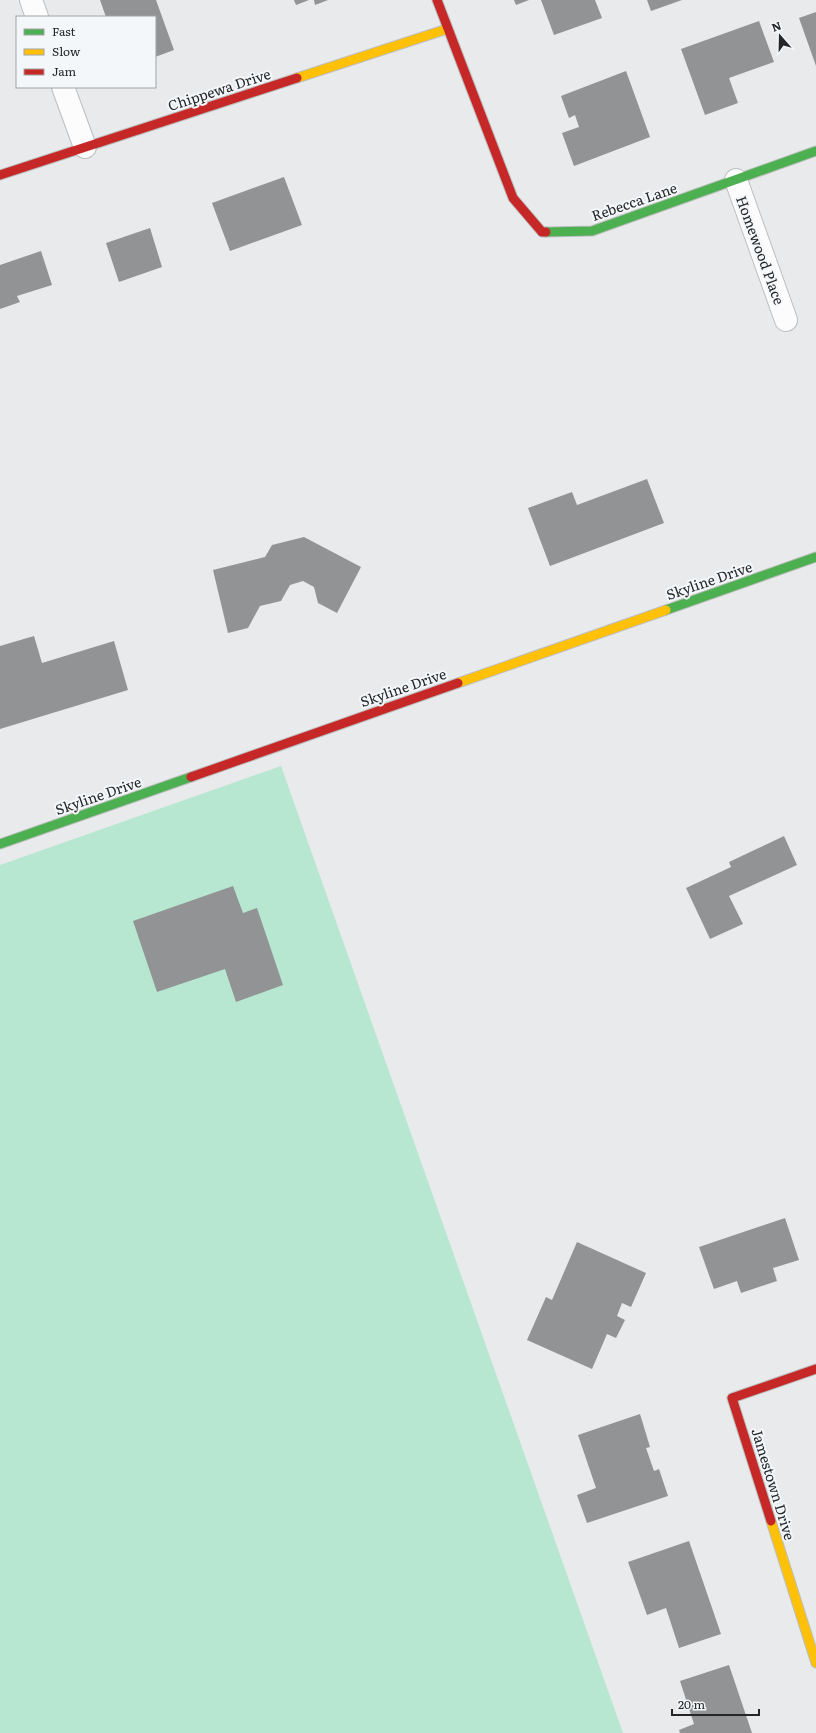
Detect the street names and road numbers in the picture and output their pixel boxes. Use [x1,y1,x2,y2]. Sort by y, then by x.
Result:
street label: Chippewa Drive [165,63,273,115]
street label: Rebecca Lane [588,177,680,225]
street label: Homewood Place [732,193,790,307]
street label: Skyline Drive [663,556,755,604]
street label: Skyline Drive [357,663,449,711]
street label: Skyline Drive [52,771,144,819]
street label: Jamestown Drive [747,1426,801,1542]

